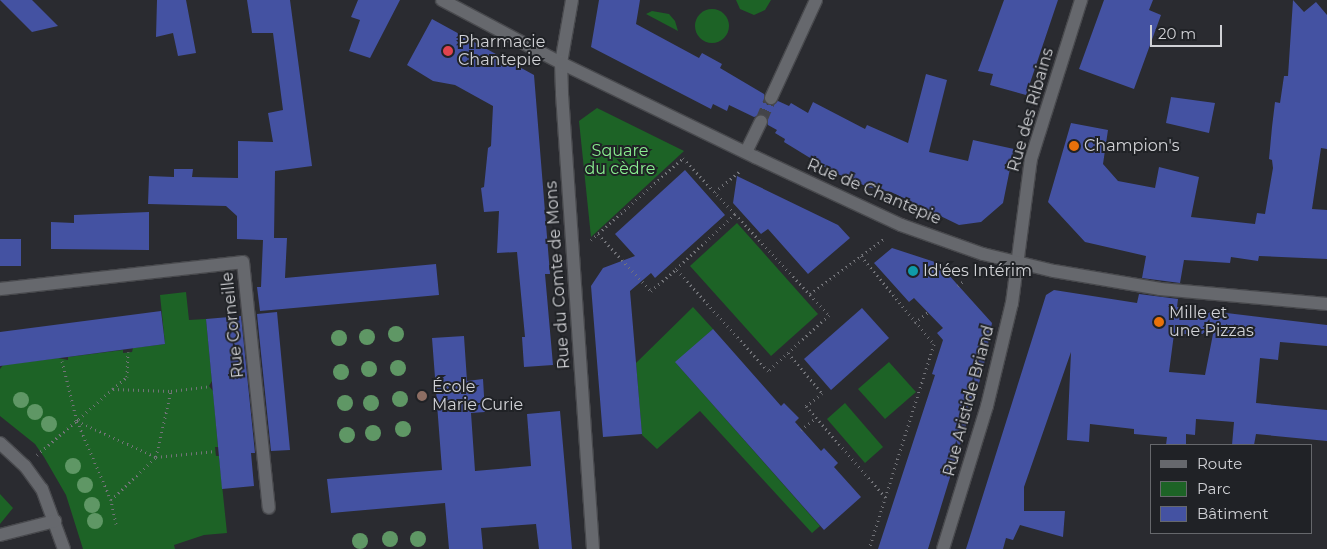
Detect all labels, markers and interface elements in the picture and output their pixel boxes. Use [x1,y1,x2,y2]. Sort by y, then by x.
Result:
scale bar [1152,15,1224,47]
text: 20 m [1158,24,1196,43]
place label: Pharmacie Chantepie [458,32,545,70]
marker: Pharmacie Chantepie [442,45,454,57]
street label: Rue des Ribains [1004,46,1058,174]
place label: Champion's [1084,136,1180,156]
marker: Champion's [1068,140,1080,152]
park label: Square du cèdre [584,141,656,179]
street label: Rue de Chantepie [804,155,944,229]
street label: Rue du Comte de Mons [542,180,574,370]
place label: Id'ées Intérim [923,261,1032,281]
marker: Id'ées Intérim [907,265,919,277]
street label: Rue Corneille [218,271,248,379]
place label: Mille et une Pizzas [1169,303,1254,341]
marker: Mille et une Pizzas [1153,316,1165,328]
street label: Rue Aristide Briand [940,324,998,478]
place label: École Marie Curie [432,377,523,415]
marker: École Marie Curie [416,390,428,402]
legend [1150,444,1312,534]
text: Route [1197,454,1242,473]
text: Parc [1197,479,1231,498]
text: Bâtiment [1197,504,1269,523]

